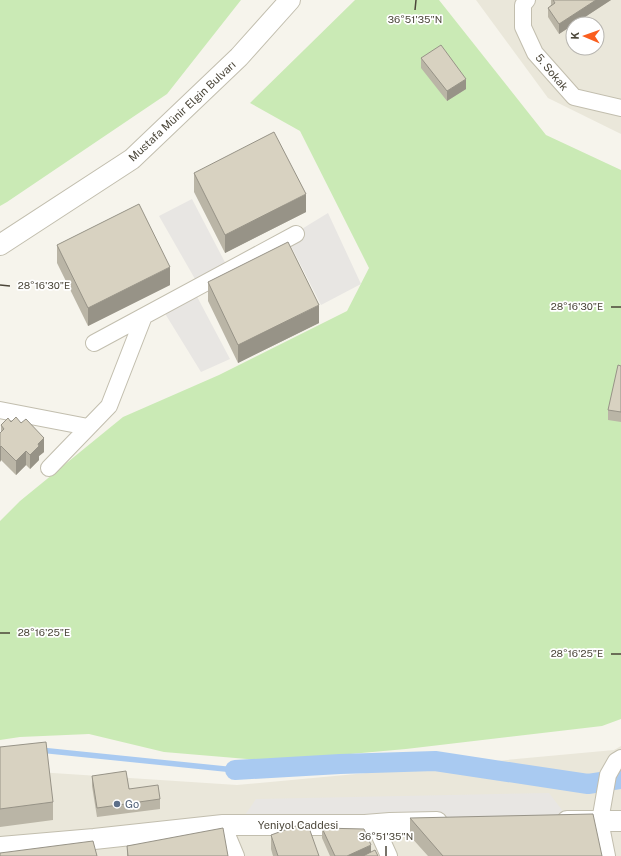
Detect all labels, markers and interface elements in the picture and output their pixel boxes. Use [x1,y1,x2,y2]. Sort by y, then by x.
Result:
text: 36°51'35"N [388,13,442,25]
north arrow [565,16,605,56]
text: K [569,31,581,40]
street label: 5. Sokak [533,51,571,93]
street label: Mustafa Münir Elgin Bulvarı [126,58,238,164]
text: 28°16'30"E [18,279,70,291]
text: 28°16'30"E [551,300,603,312]
text: 28°16'25"E [18,626,70,638]
text: 28°16'25"E [551,647,603,659]
place label: Go [125,798,139,810]
marker: Go [112,799,122,809]
street label: Yeniyol Caddesi [258,819,338,831]
text: 36°51'35"N [359,830,413,842]

